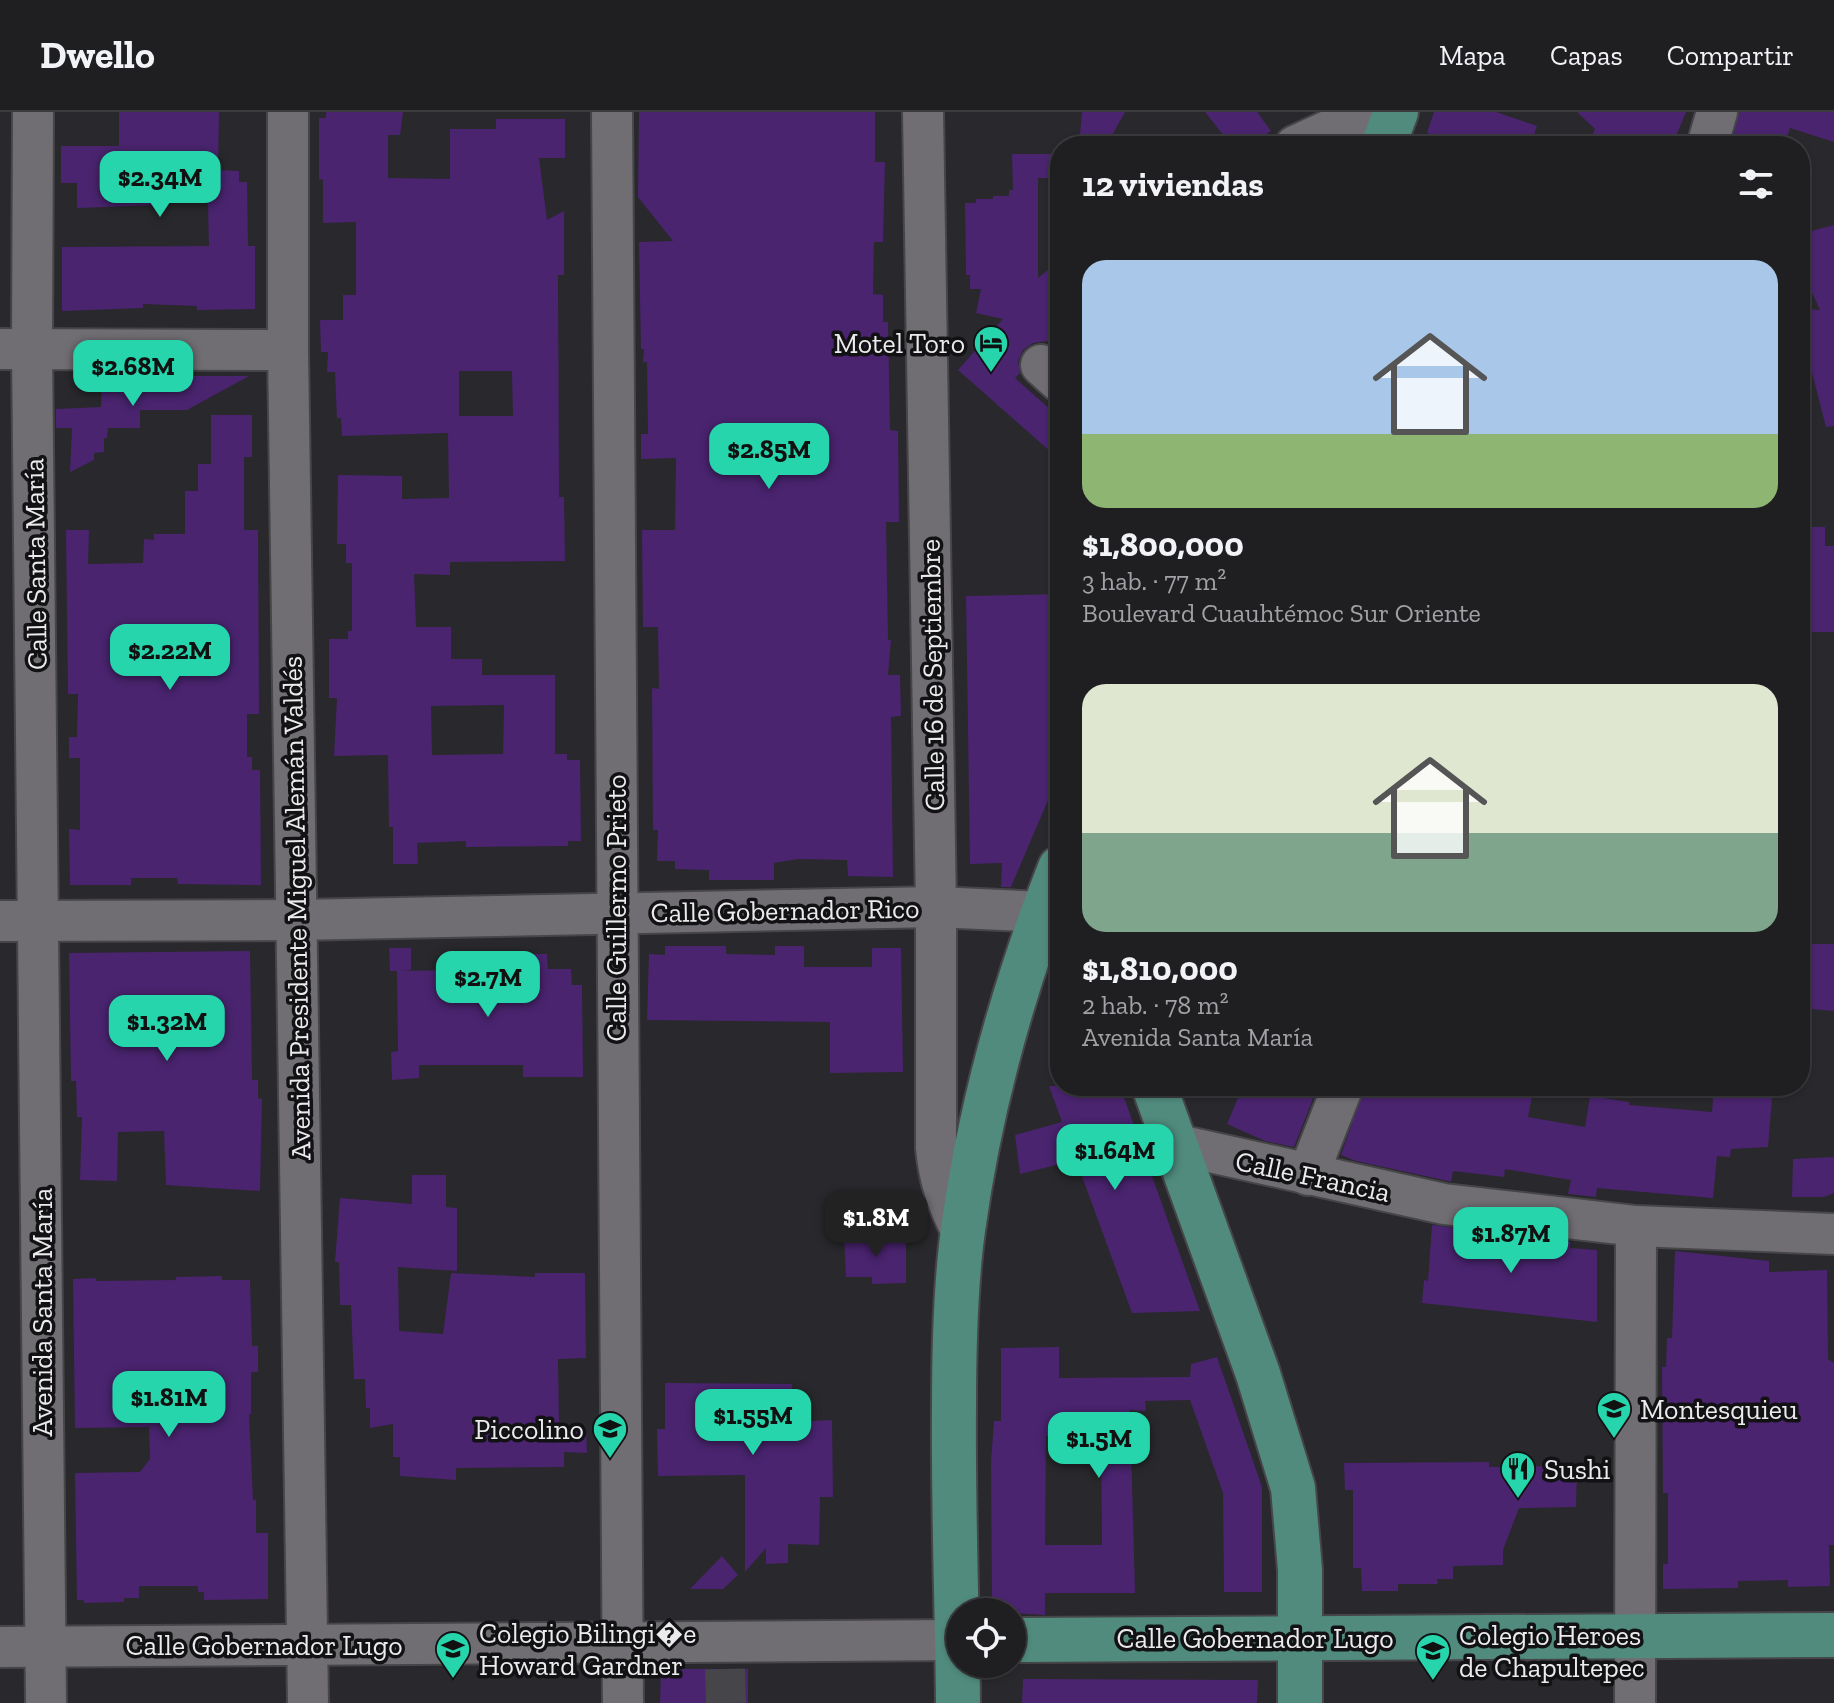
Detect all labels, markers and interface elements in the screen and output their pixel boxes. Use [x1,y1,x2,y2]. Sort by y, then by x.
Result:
text: Dwello [40,32,155,78]
text: Mapa [1439,39,1506,72]
text: Capas [1550,39,1623,72]
text: Compartir [1667,39,1794,72]
pin: $2.34M [95,151,225,219]
text: $2.34M [118,161,202,193]
icon: filters [1734,162,1778,206]
text: 12 viviendas [1082,164,1264,205]
icon: home [1358,312,1502,456]
hotel icon: Motel Toro [972,324,1010,374]
place label: Motel Toro [834,327,965,360]
pin: $2.68M [68,340,198,408]
text: $2.68M [91,350,175,382]
pin: $2.85M [704,423,834,491]
text: $2.85M [727,433,811,465]
street label: Calle Santa María [17,457,54,670]
text: $1,800,000 [1082,524,1244,565]
street label: Calle 16 de Septiembre [914,539,951,811]
text: 3 hab. · 77 m² [1082,565,1226,597]
text: Boulevard Cuauhtémoc Sur Oriente [1082,597,1481,629]
pin: $2.22M [105,624,235,692]
text: $2.22M [128,634,212,666]
street label: Avenida Presidente Miguel Alemán Valdés [276,656,317,1160]
icon: home [1358,736,1502,880]
street label: Calle Guillermo Prieto [600,774,633,1042]
street label: Calle Gobernador Rico [650,892,920,929]
text: $1,810,000 [1082,948,1238,989]
pin: $2.7M [432,951,544,1019]
text: $2.7M [454,961,522,993]
text: 2 hab. · 78 m² [1082,989,1229,1021]
pin: $1.32M [102,995,232,1063]
text: $1.32M [127,1005,207,1037]
text: Avenida Santa María [1082,1021,1313,1053]
pin: $1.64M [1050,1124,1180,1192]
text: $1.64M [1075,1134,1156,1166]
street label: Calle Francia [1233,1144,1394,1209]
street label: Avenida Santa María [26,1187,59,1436]
pin: $1.8M [820,1191,932,1259]
text: $1.8M [843,1201,909,1233]
pin: $1.87M [1446,1207,1576,1275]
text: $1.87M [1471,1217,1551,1249]
pin: $1.81M [104,1371,234,1439]
text: $1.81M [130,1381,208,1413]
pin: $1.55M [688,1389,818,1457]
school or university icon: Montesquieu [1595,1390,1633,1440]
place label: Montesquieu [1640,1393,1798,1426]
text: $1.55M [713,1399,793,1431]
school or university icon: Piccolino [591,1410,629,1460]
pin: $1.5M [1043,1412,1155,1480]
place label: Piccolino [474,1413,584,1446]
text: $1.5M [1066,1422,1132,1454]
restaurant icon: Sushi [1499,1450,1537,1500]
place label: Sushi [1544,1453,1611,1486]
map controls [946,1598,1026,1678]
button: locate [946,1598,1026,1678]
place label: Colegio Bilingi�e Howard Gardner [479,1617,696,1682]
place label: Colegio Heroes de Chapultepec [1459,1619,1645,1684]
street label: Calle Gobernador Lugo [1116,1622,1394,1655]
street label: Calle Gobernador Lugo [125,1629,403,1662]
school or university icon: Colegio Bilingi�e Howard Gardner [434,1630,472,1680]
school or university icon: Colegio Heroes de Chapultepec [1414,1632,1452,1682]

